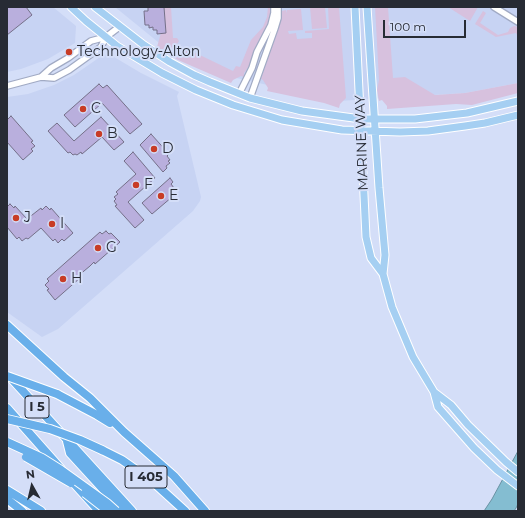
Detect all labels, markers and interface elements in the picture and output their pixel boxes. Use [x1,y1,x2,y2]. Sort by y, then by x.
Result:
scale bar [385,12,468,38]
text: 100 m [390,19,426,34]
place label: Technology-Alton [77,44,200,60]
marker: Technology-Alton [64,47,74,57]
street label: MARINE WAY [352,95,372,191]
place label: C [91,101,101,117]
marker: C [78,104,88,114]
place label: B [107,126,118,142]
marker: B [94,129,104,139]
place label: D [162,141,174,157]
marker: D [149,144,159,154]
place label: F [144,177,153,193]
marker: F [131,180,141,190]
place label: E [169,188,178,204]
marker: E [156,191,166,201]
place label: J [24,210,31,226]
marker: J [11,213,21,223]
place label: I [60,216,64,232]
marker: I [47,219,57,229]
place label: G [106,240,117,256]
marker: G [93,243,103,253]
place label: H [71,271,82,287]
marker: H [58,274,68,284]
road number: I 5 [25,396,49,418]
north arrow [12,466,52,506]
road number: I 405 [125,466,167,488]
text: N [25,467,36,482]

